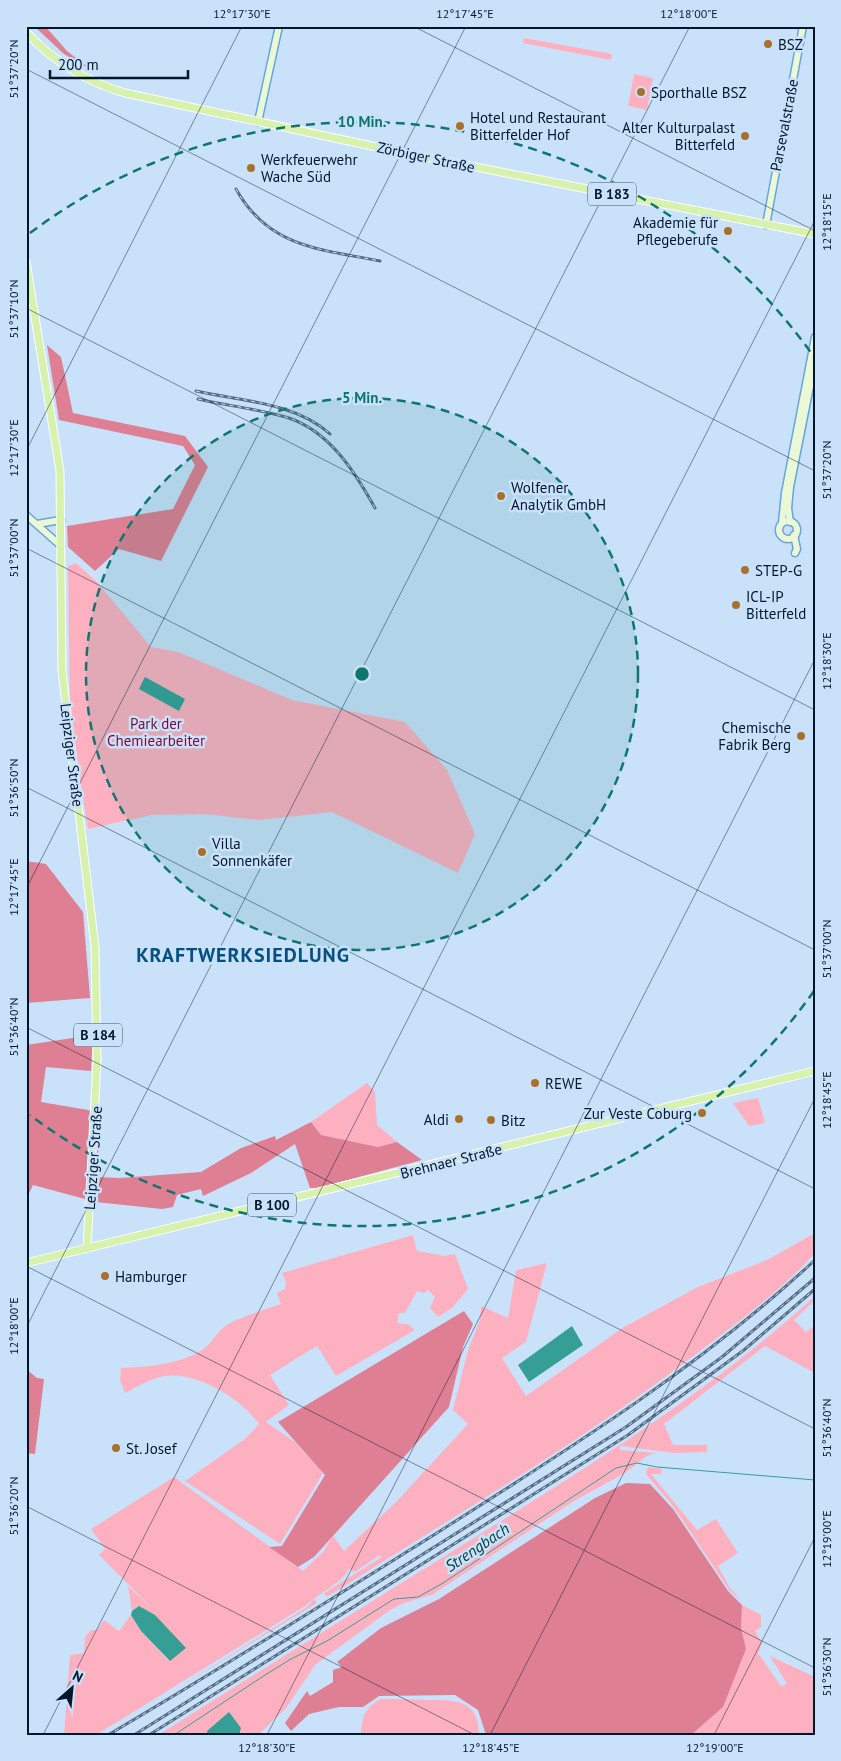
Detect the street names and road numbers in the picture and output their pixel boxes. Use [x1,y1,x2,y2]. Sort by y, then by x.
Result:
street label: Parsevalstraße [766,77,802,173]
street label: Zörbiger Straße [375,137,477,177]
road number: B 183 [588,182,636,205]
street label: Leipziger Straße [56,702,88,808]
road number: B 184 [74,1024,122,1046]
street label: Leipziger Straße [80,1105,106,1211]
street label: Brehnaer Straße [398,1139,504,1183]
road number: B 100 [248,1194,296,1216]

